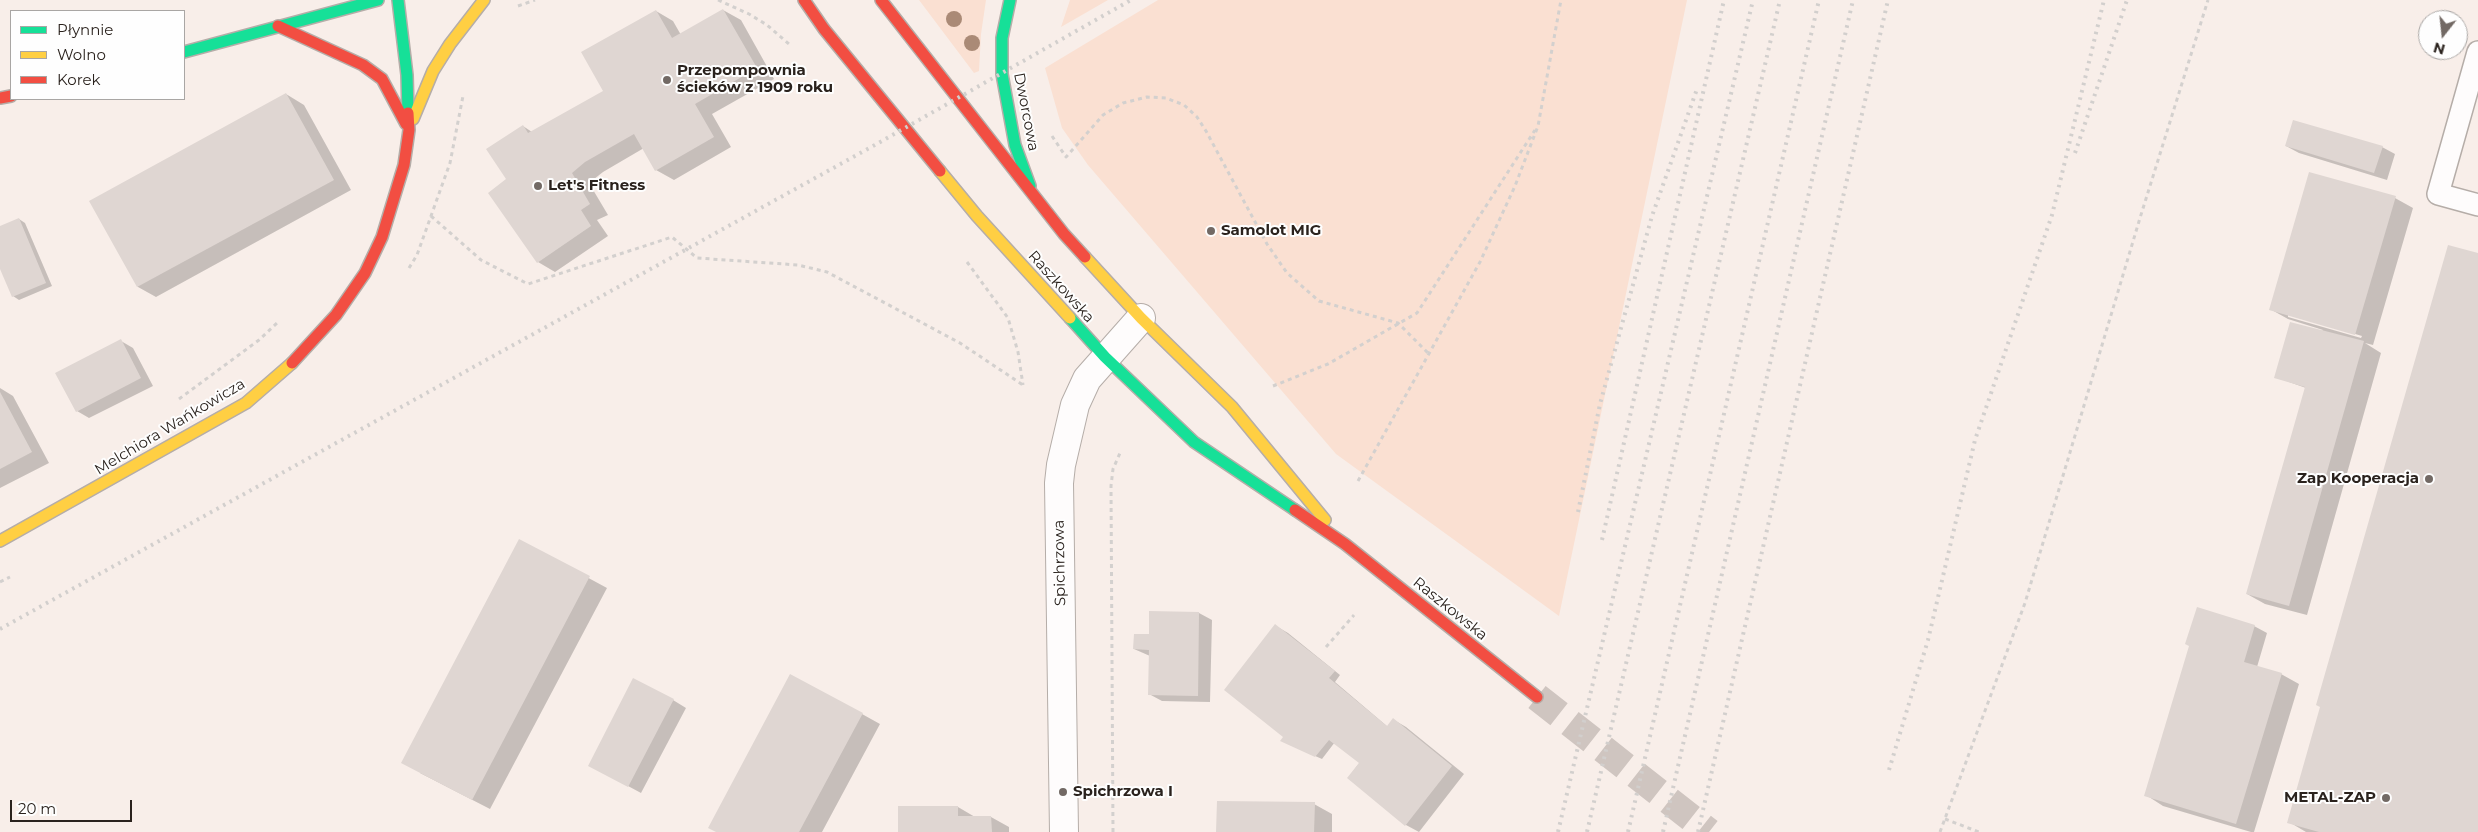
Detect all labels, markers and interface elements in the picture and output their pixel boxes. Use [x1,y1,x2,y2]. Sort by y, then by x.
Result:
legend [10,10,185,100]
north arrow [2418,10,2468,60]
text: Płynnie [57,20,113,39]
text: N [2431,38,2447,59]
text: Wolno [57,45,106,64]
place label: Przepompownia ścieków z 1909 roku [677,62,833,97]
text: Korek [57,70,101,89]
street label: Dworcowa [1010,71,1042,153]
marker: Przepompownia ścieków z 1909 roku [661,74,673,86]
place label: Let's Fitness [548,177,645,195]
marker: Let's Fitness [532,180,544,192]
place label: Samolot MIG [1221,222,1321,240]
marker: Samolot MIG [1205,225,1217,237]
street label: Raszkowska [1024,247,1098,327]
street label: Melchiora Wańkowicza [92,375,248,479]
place label: Zap Kooperacja [2297,470,2419,488]
marker: Zap Kooperacja [2423,473,2435,485]
street label: Spichrzowa [1050,520,1070,606]
street label: Raszkowska [1409,574,1491,644]
place label: Spichrzowa I [1073,783,1173,801]
marker: Spichrzowa I [1057,786,1069,798]
place label: METAL-ZAP [2284,789,2376,807]
scale bar [12,790,135,822]
marker: METAL-ZAP [2380,792,2392,804]
text: 20 m [18,799,56,818]

